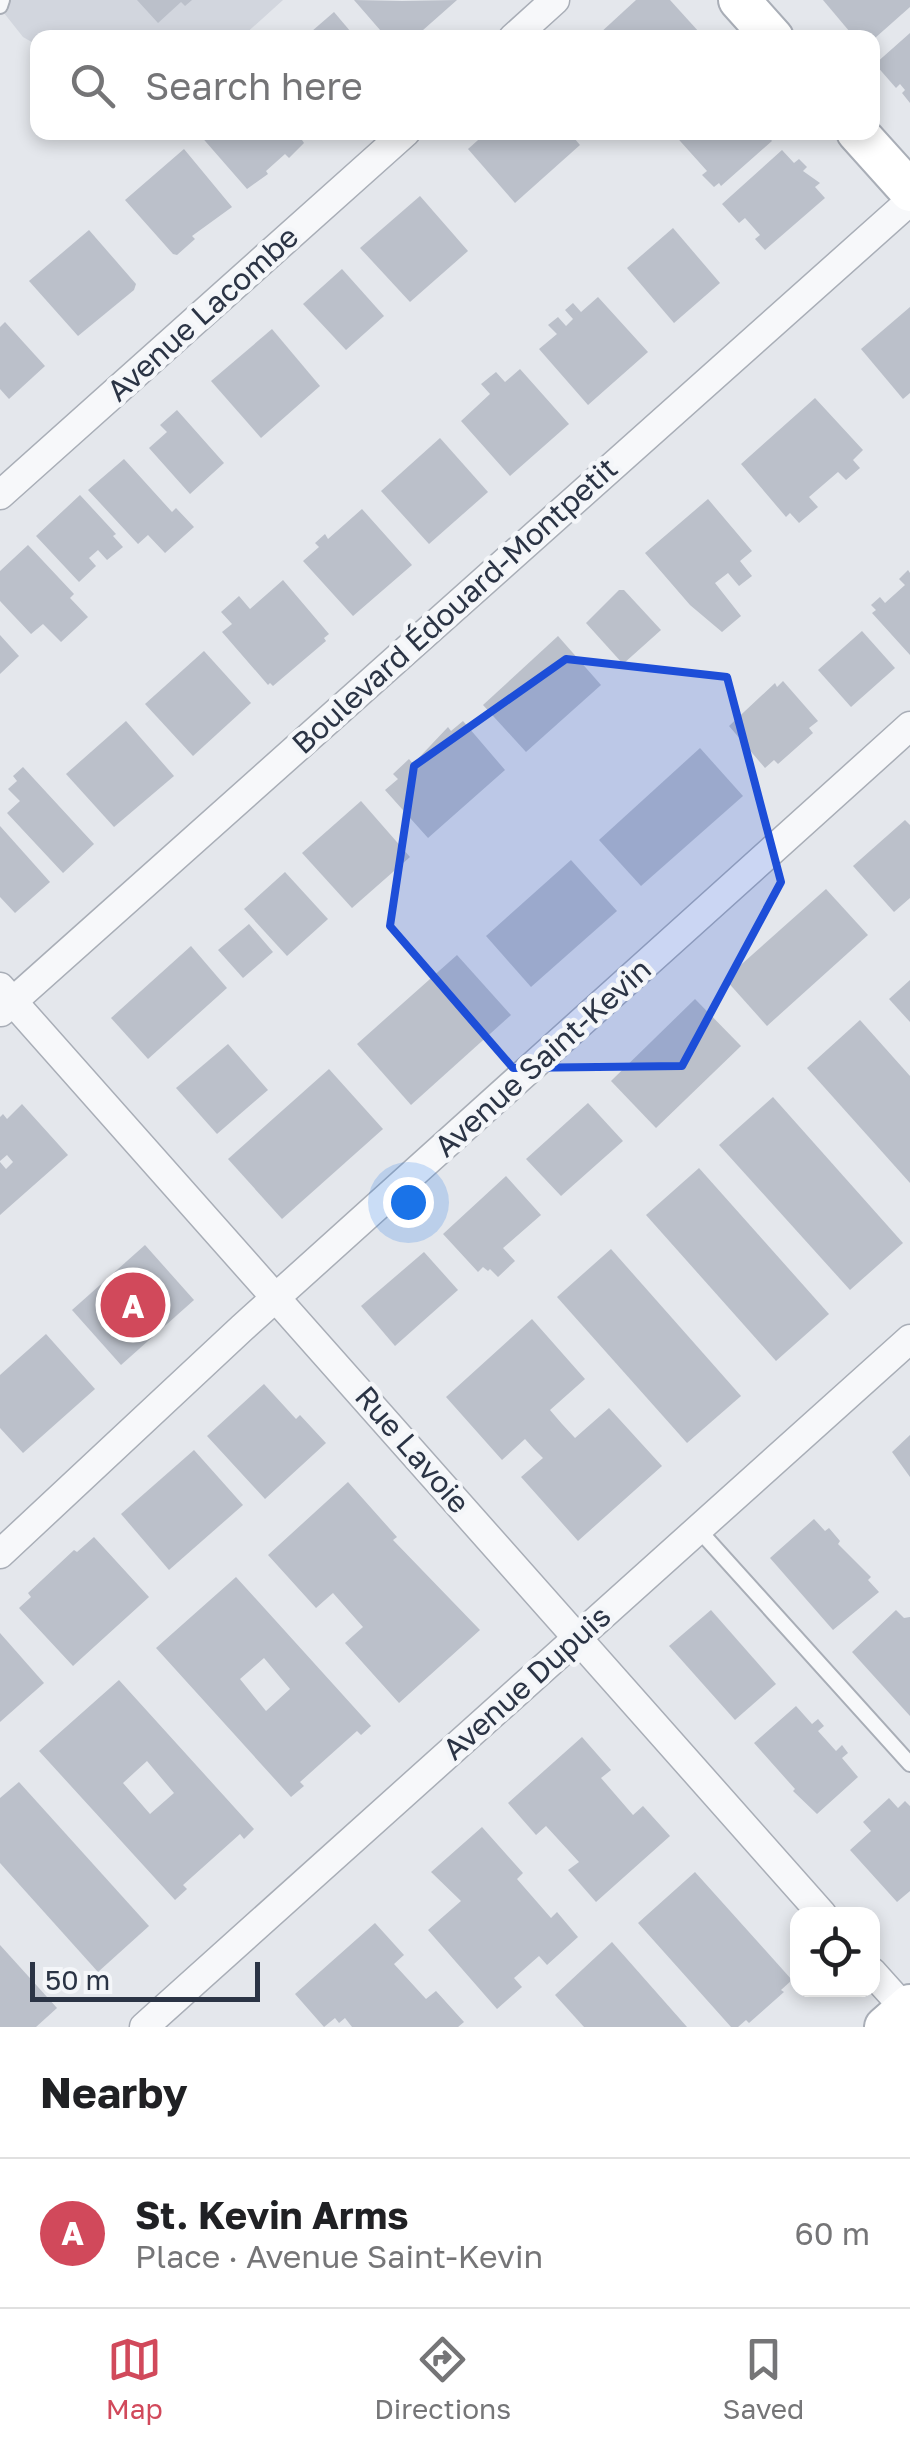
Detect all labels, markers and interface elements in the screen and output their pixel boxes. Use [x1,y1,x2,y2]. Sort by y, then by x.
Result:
search box [30,30,880,140]
icon: search [65,58,120,113]
text: Search here [145,63,363,108]
street label: Avenue Lacombe [99,218,305,408]
street label: Boulevard Édouard-Montpetit [284,450,624,761]
street label: Avenue Saint-Kevin [427,951,658,1164]
your location [383,1177,434,1228]
pin: A [100,1268,166,1342]
street label: Rue Lavoie [348,1379,478,1520]
street label: Avenue Dupuis [435,1598,618,1767]
map controls [790,1907,880,1997]
button: locate [790,1907,880,1997]
scale bar [30,1957,260,2002]
text: 50 m [45,1963,110,1996]
text: Nearby [40,2067,188,2117]
text: St. Kevin Arms [135,2192,408,2237]
text: A [61,2214,84,2252]
text: 60 m [794,2214,870,2252]
text: Place · Avenue Saint-Kevin [135,2237,543,2275]
tab: Map [106,2332,163,2425]
tab: Directions [374,2332,511,2425]
tab: Saved [722,2332,804,2425]

